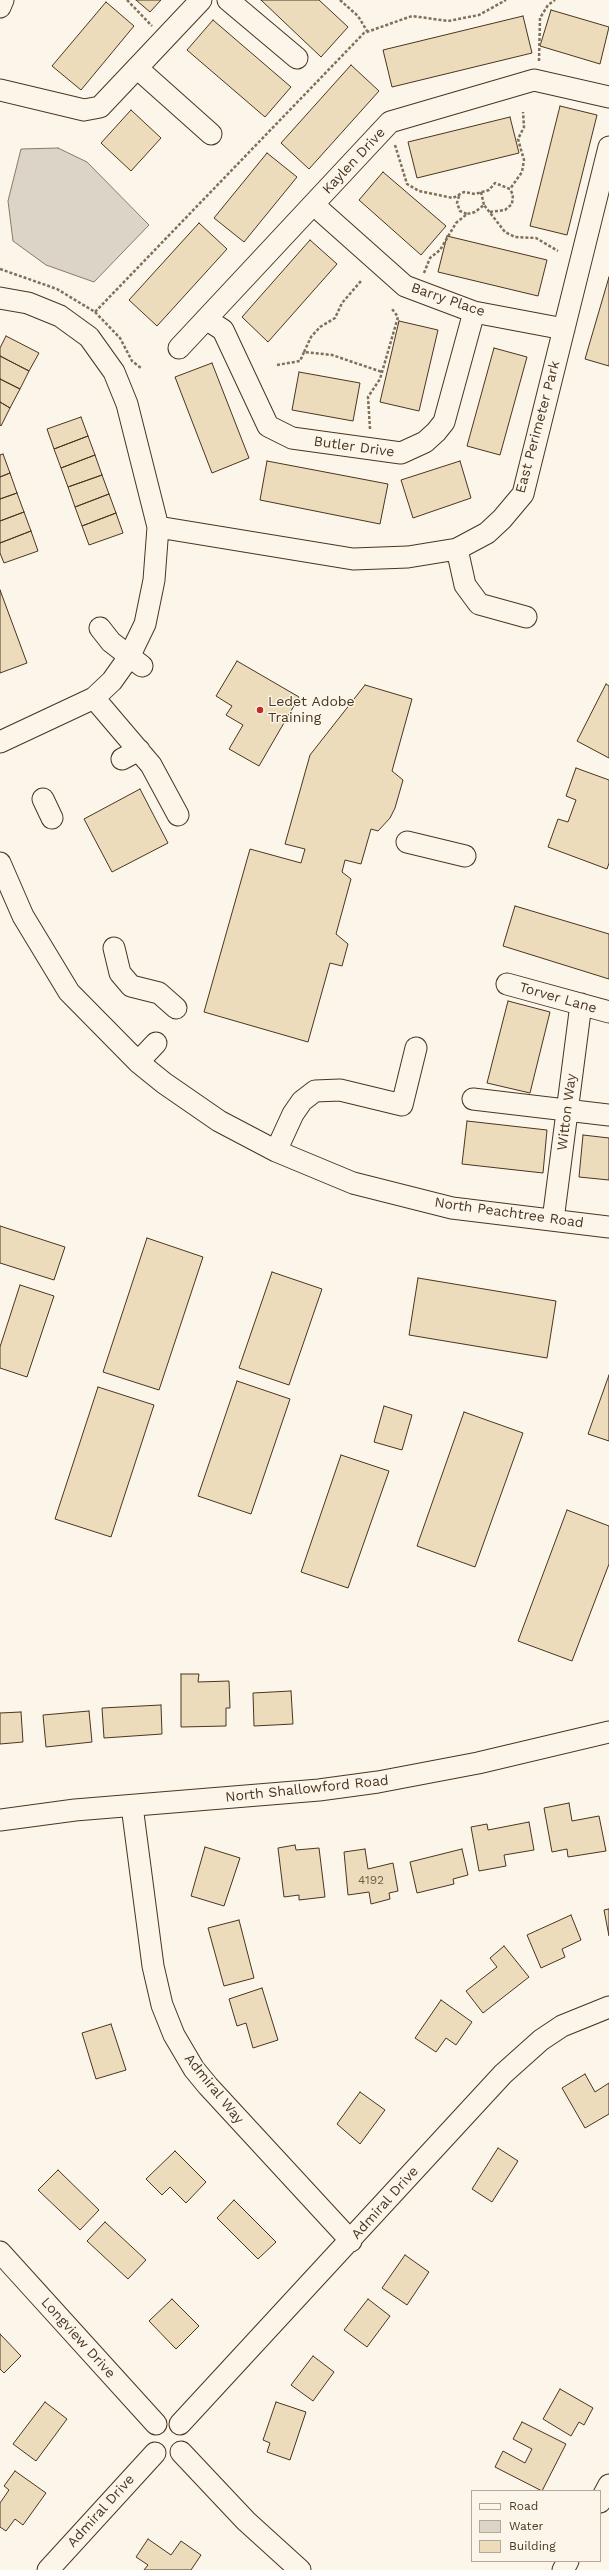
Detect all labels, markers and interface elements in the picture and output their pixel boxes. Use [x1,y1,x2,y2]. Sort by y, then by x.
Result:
street label: Kaylen Drive [319,124,389,198]
street label: Barry Place [409,279,487,321]
street label: East Perimeter Park [512,359,564,495]
street label: Butler Drive [313,433,395,461]
place label: Ledet Adobe Training [268,694,355,726]
marker: Ledet Adobe Training [255,705,265,715]
street label: Torver Lane [517,979,599,1017]
street label: Witton Way [554,1073,580,1151]
street label: North Peachtree Road [433,1194,585,1232]
street label: North Shallowford Road [225,1772,389,1806]
house number: 4192 [358,1873,384,1887]
street label: Admiral Way [181,2051,247,2127]
street label: Admiral Drive [348,2163,422,2243]
street label: Longview Drive [37,2294,119,2382]
street label: Admiral Drive [64,2471,138,2551]
legend [471,2490,601,2562]
text: Road [509,2499,538,2513]
text: Water [509,2519,543,2533]
text: Building [509,2539,556,2553]

